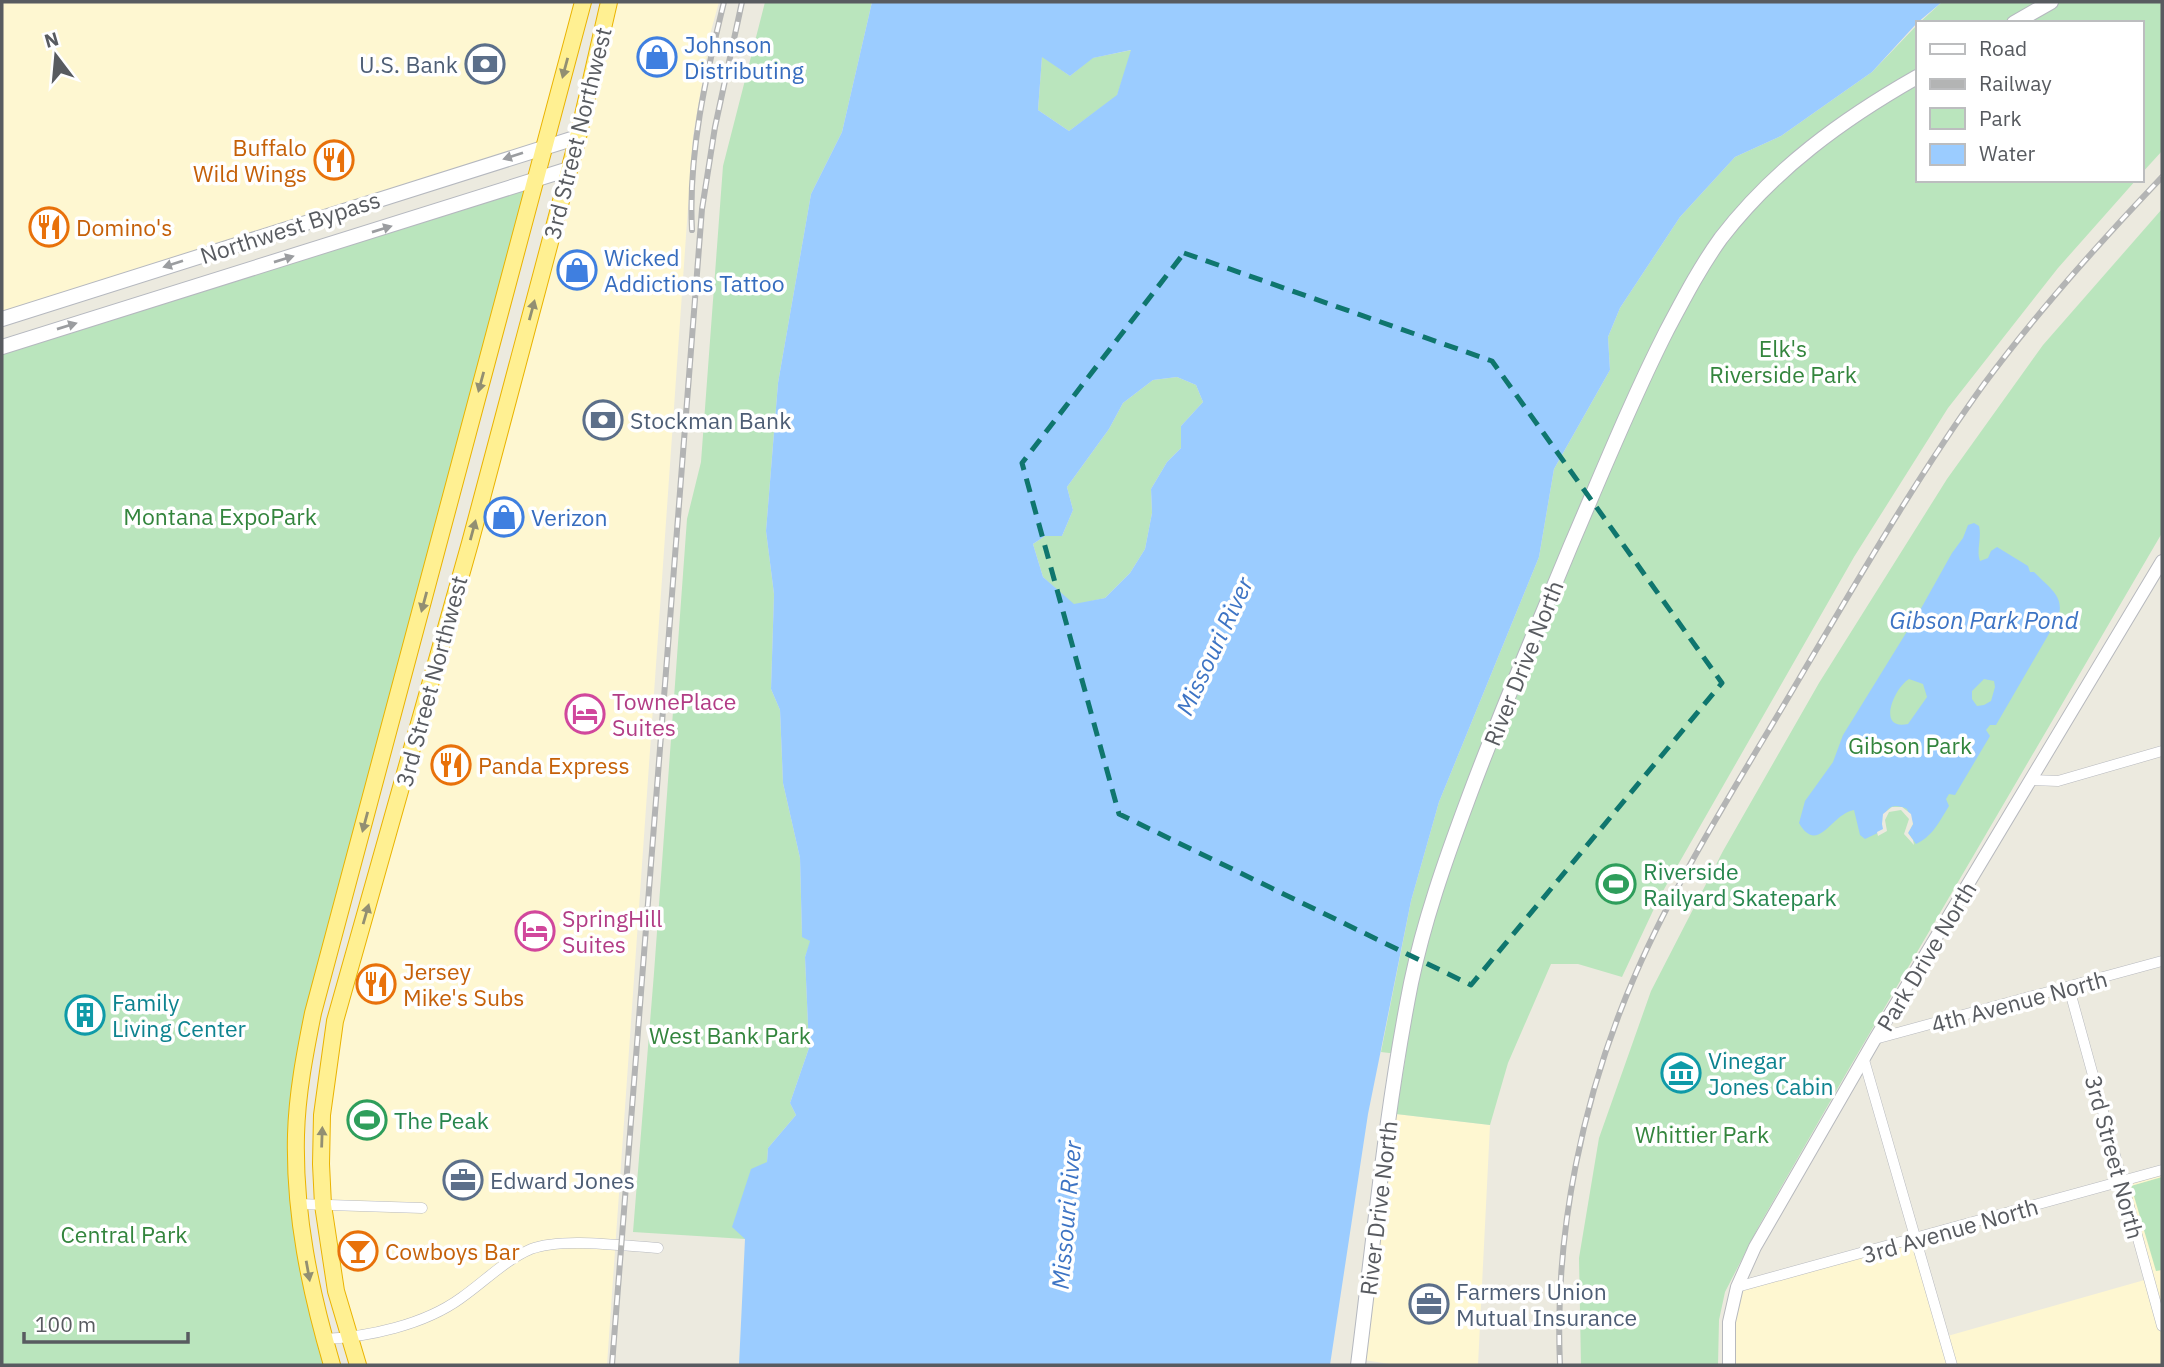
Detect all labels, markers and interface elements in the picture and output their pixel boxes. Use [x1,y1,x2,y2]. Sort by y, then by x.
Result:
north arrow [21,21,91,91]
legend [1916,21,2143,182]
street label: 3rd Street Northwest [536,24,618,242]
text: N [41,26,61,53]
place label: Johnson Distributing [684,29,804,85]
text: Road [1979,34,2027,62]
shop icon: Johnson Distributing [636,36,678,78]
bank icon: U.S. Bank [464,43,506,85]
place label: U.S. Bank [359,49,458,79]
one-way arrow [559,57,570,79]
text: Railway [1979,69,2052,97]
text: Park [1979,104,2022,132]
place label: Buffalo Wild Wings [193,132,307,188]
restaurant icon: Buffalo Wild Wings [313,139,355,181]
text: Water [1979,139,2036,167]
one-way arrow [502,151,523,162]
street label: Northwest Bypass [196,184,384,270]
restaurant icon: Domino's [28,206,70,248]
place label: Domino's [76,212,172,242]
one-way arrow [372,223,393,233]
place label: Wicked Addictions Tattoo [604,242,785,298]
shop icon: Wicked Addictions Tattoo [556,249,598,291]
one-way arrow [274,253,295,263]
one-way arrow [162,260,183,270]
one-way arrow [527,299,537,320]
one-way arrow [57,321,78,331]
park label: Elk's Riverside Park [1709,333,1857,389]
one-way arrow [475,371,486,393]
bank icon: Stockman Bank [582,399,624,441]
place label: Stockman Bank [630,405,791,435]
shop icon: Verizon [483,496,525,538]
park label: Montana ExpoPark [123,501,317,531]
place label: Verizon [531,502,608,532]
one-way arrow [468,519,479,541]
water label: Missouri River [1168,571,1260,720]
street label: 3rd Street Northwest [388,572,474,790]
street label: River Drive North [1476,576,1570,750]
one-way arrow [418,592,429,614]
water label: Gibson Park Pond [1890,604,2078,636]
place label: TownePlace Suites [612,686,736,742]
hotel icon: TownePlace Suites [564,693,606,735]
park label: Gibson Park [1848,730,1972,760]
restaurant icon: Panda Express [430,744,472,786]
place label: Panda Express [478,750,630,780]
one-way arrow [360,812,370,833]
place label: Riverside Railyard Skatepark [1643,856,1837,912]
sports icon: Riverside Railyard Skatepark [1595,863,1637,905]
street label: Park Drive North [1869,876,1983,1036]
one-way arrow [361,903,372,925]
place label: SpringHill Suites [562,903,663,959]
hotel icon: SpringHill Suites [514,910,556,952]
place label: Jersey Mike's Subs [403,956,525,1012]
restaurant icon: Jersey Mike's Subs [355,963,397,1005]
street label: 4th Avenue North [1928,963,2110,1039]
place label: Family Living Center [112,987,247,1043]
building icon: Family Living Center [64,994,106,1036]
park label: West Bank Park [649,1020,811,1050]
place label: Vinegar Jones Cabin [1708,1045,1834,1101]
museum icon: Vinegar Jones Cabin [1660,1052,1702,1094]
street label: 3rd Street North [2079,1072,2151,1242]
sports icon: The Peak [346,1099,388,1141]
place label: The Peak [394,1105,489,1135]
street label: River Drive North [1352,1119,1404,1297]
park label: Whittier Park [1635,1119,1769,1149]
one-way arrow [316,1125,327,1147]
water label: Missouri River [1044,1138,1089,1291]
office icon: Edward Jones [442,1159,484,1201]
place label: Edward Jones [490,1165,635,1195]
street label: 3rd Avenue North [1858,1191,2042,1269]
park label: Central Park [61,1219,187,1249]
bar icon: Cowboys Bar [337,1230,379,1272]
place label: Cowboys Bar [385,1236,520,1266]
one-way arrow [303,1260,314,1282]
place label: Farmers Union Mutual Insurance [1456,1276,1637,1332]
office icon: Farmers Union Mutual Insurance [1408,1283,1450,1325]
scale bar [24,1300,189,1344]
text: 100 m [35,1310,96,1338]

